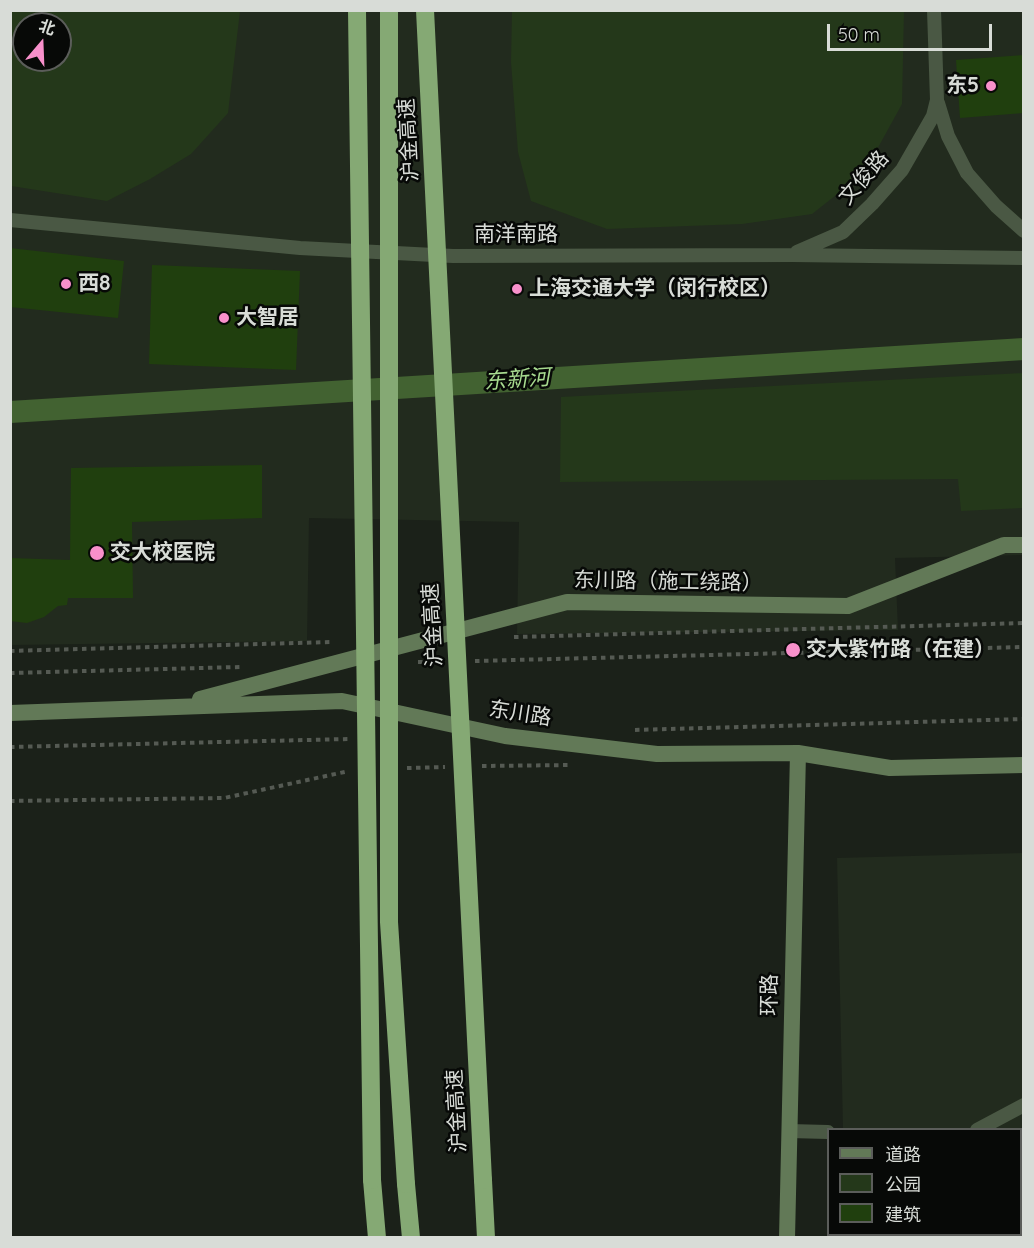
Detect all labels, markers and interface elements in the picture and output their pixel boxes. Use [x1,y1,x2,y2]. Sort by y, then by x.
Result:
north arrow [12,12,72,72]
scale bar [830,12,995,50]
text: 北 [36,15,58,39]
text: 50 m [838,23,880,46]
place label: 东5 [946,73,979,99]
marker: 东5 [984,79,998,93]
street label: 沪金高速 [394,97,424,183]
street label: 文俊路 [834,146,894,210]
street label: 南洋南路 [474,222,558,248]
place label: 西8 [78,271,111,297]
place label: 上海交通大学（闵行校区） [529,276,781,302]
marker: 西8 [59,277,73,291]
marker: 上海交通大学（闵行校区） [510,282,524,296]
place label: 大智居 [236,305,299,331]
marker: 大智居 [217,311,231,325]
water label: 东新河 [483,365,551,395]
place label: 交大校医院 [110,540,215,566]
marker: 交大校医院 [88,544,106,562]
street label: 东川路（施工绕路） [573,568,763,596]
street label: 沪金高速 [418,582,448,668]
place label: 交大紫竹路（在建） [806,637,995,663]
marker: 交大紫竹路（在建） [784,641,802,659]
street label: 东川路 [487,697,553,731]
street label: 环路 [757,974,783,1016]
street label: 沪金高速 [442,1068,472,1154]
legend [827,1128,1022,1236]
text: 道路 [885,1143,921,1166]
text: 公园 [885,1173,921,1196]
text: 建筑 [885,1203,921,1226]

